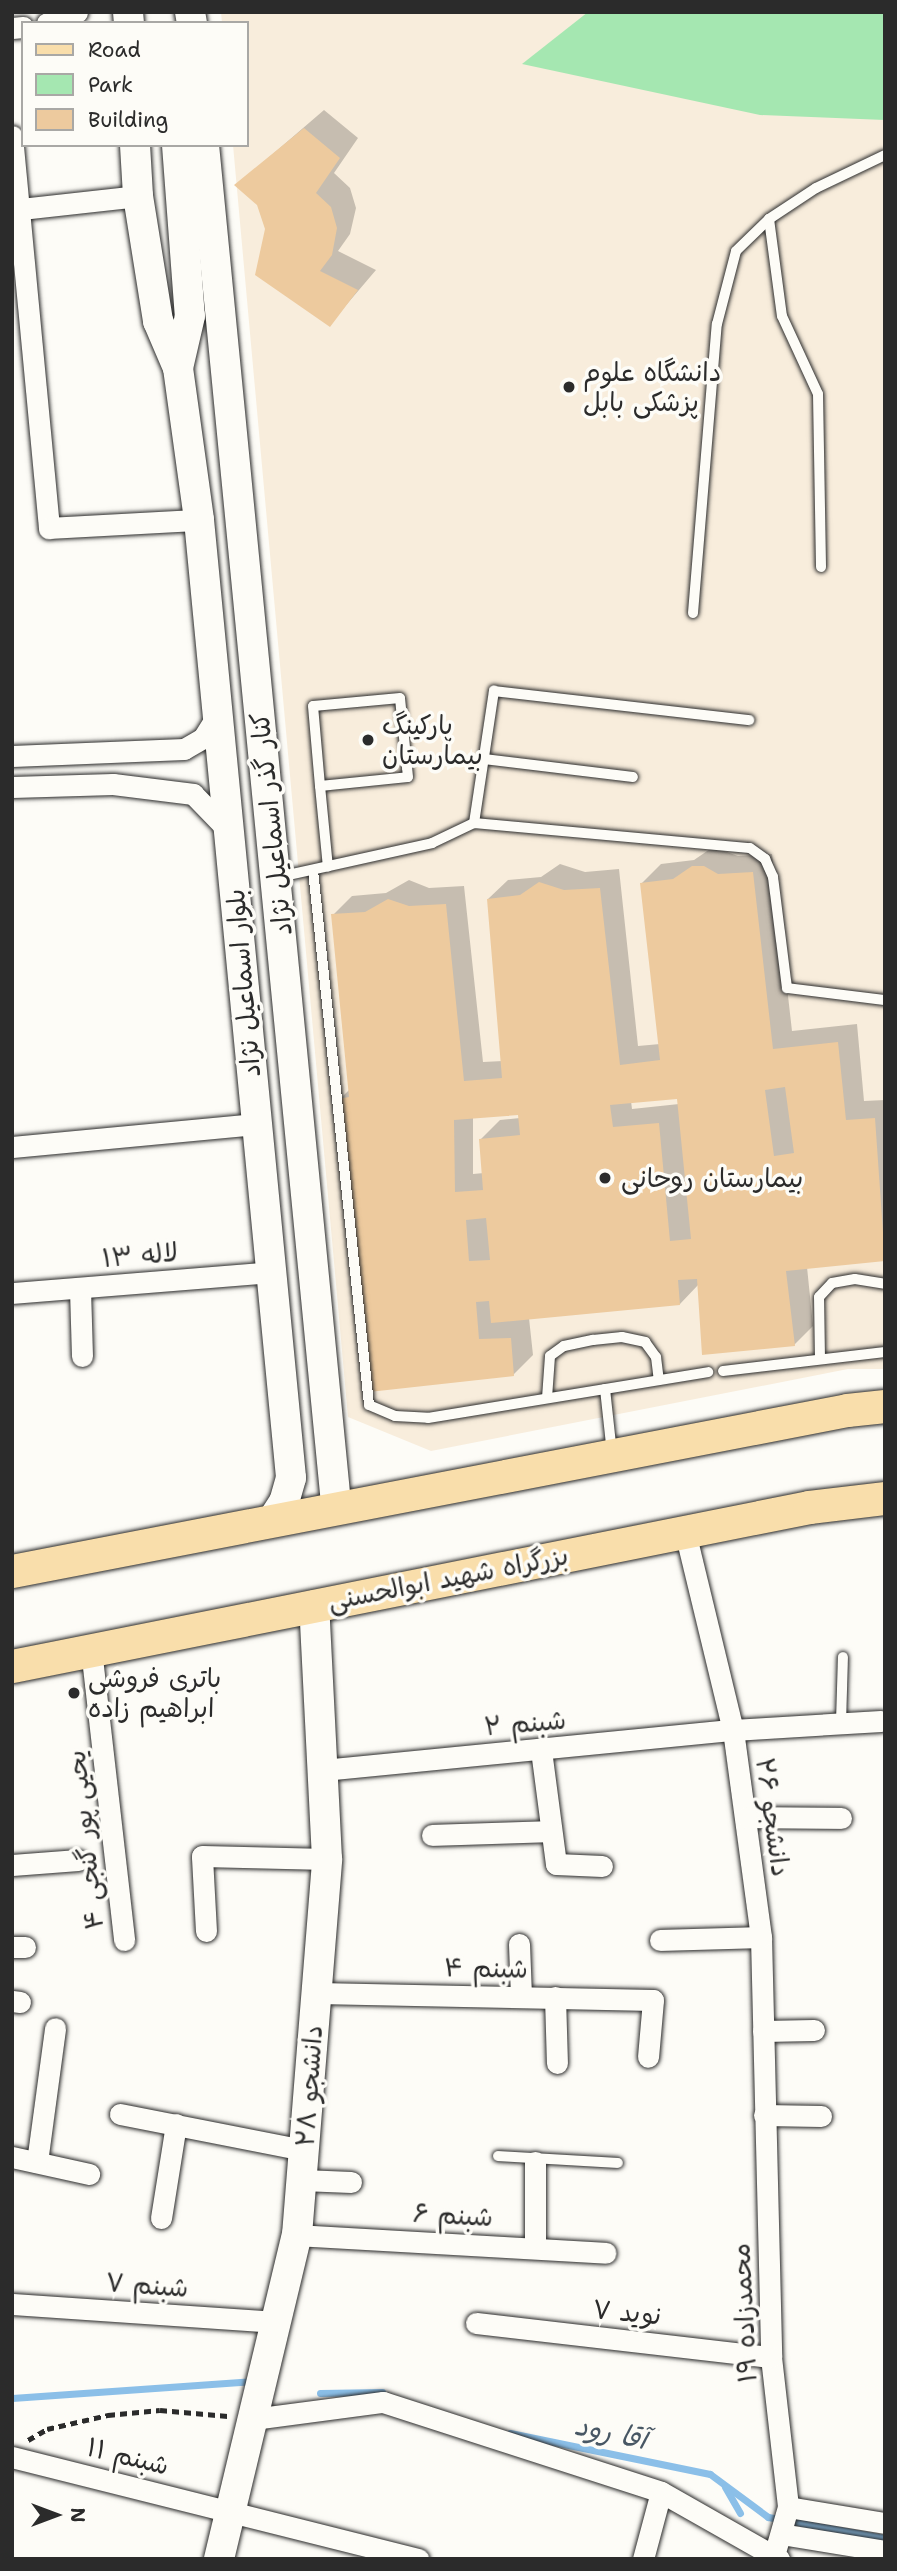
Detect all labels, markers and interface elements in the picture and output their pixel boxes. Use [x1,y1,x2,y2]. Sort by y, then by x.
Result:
legend [21,21,248,147]
text: Road [88,36,141,64]
text: Park [88,71,133,99]
text: Building [88,106,168,134]
place label: دانشگاه علوم پزشکی بابل [583,356,721,418]
marker: دانشگاه علوم پزشکی بابل [561,379,577,395]
place label: پارکینگ بیمارستان [382,709,483,770]
street label: کنار گذر اسماعیل نژاد [244,711,298,937]
marker: پارکینگ بیمارستان [360,732,376,748]
street label: بلوار اسماعیل نژاد [219,888,267,1078]
place label: بیمارستان روحانی [621,1162,803,1194]
marker: بیمارستان روحانی [595,1168,615,1188]
street label: لاله ۱۳ [101,1236,179,1274]
street label: بزرگراه شهید ابوالحسنی [325,1539,571,1617]
place label: باتری فروشی ابراهیم زاده [88,1662,221,1724]
marker: باتری فروشی ابراهیم زاده [66,1685,82,1701]
street label: شبنم ۲ [483,1704,567,1742]
street label: یحیی پور گنجی ۴ [60,1749,110,1931]
street label: دانشجو ۲۶ [749,1756,797,1878]
street label: شبنم ۴ [444,1952,528,1984]
street label: دانشجو ۲۸ [289,2024,329,2148]
street label: شبنم ۶ [412,2197,494,2233]
street label: محمدزاده ۱۹ [725,2242,763,2384]
street label: شبنم ۷ [105,2267,189,2303]
street label: نوید ۷ [591,2293,663,2331]
water label: آقا رود [572,2408,650,2456]
street label: شبنم ۱۱ [84,2431,172,2481]
north arrow [21,2480,91,2550]
text: N [65,2507,90,2523]

